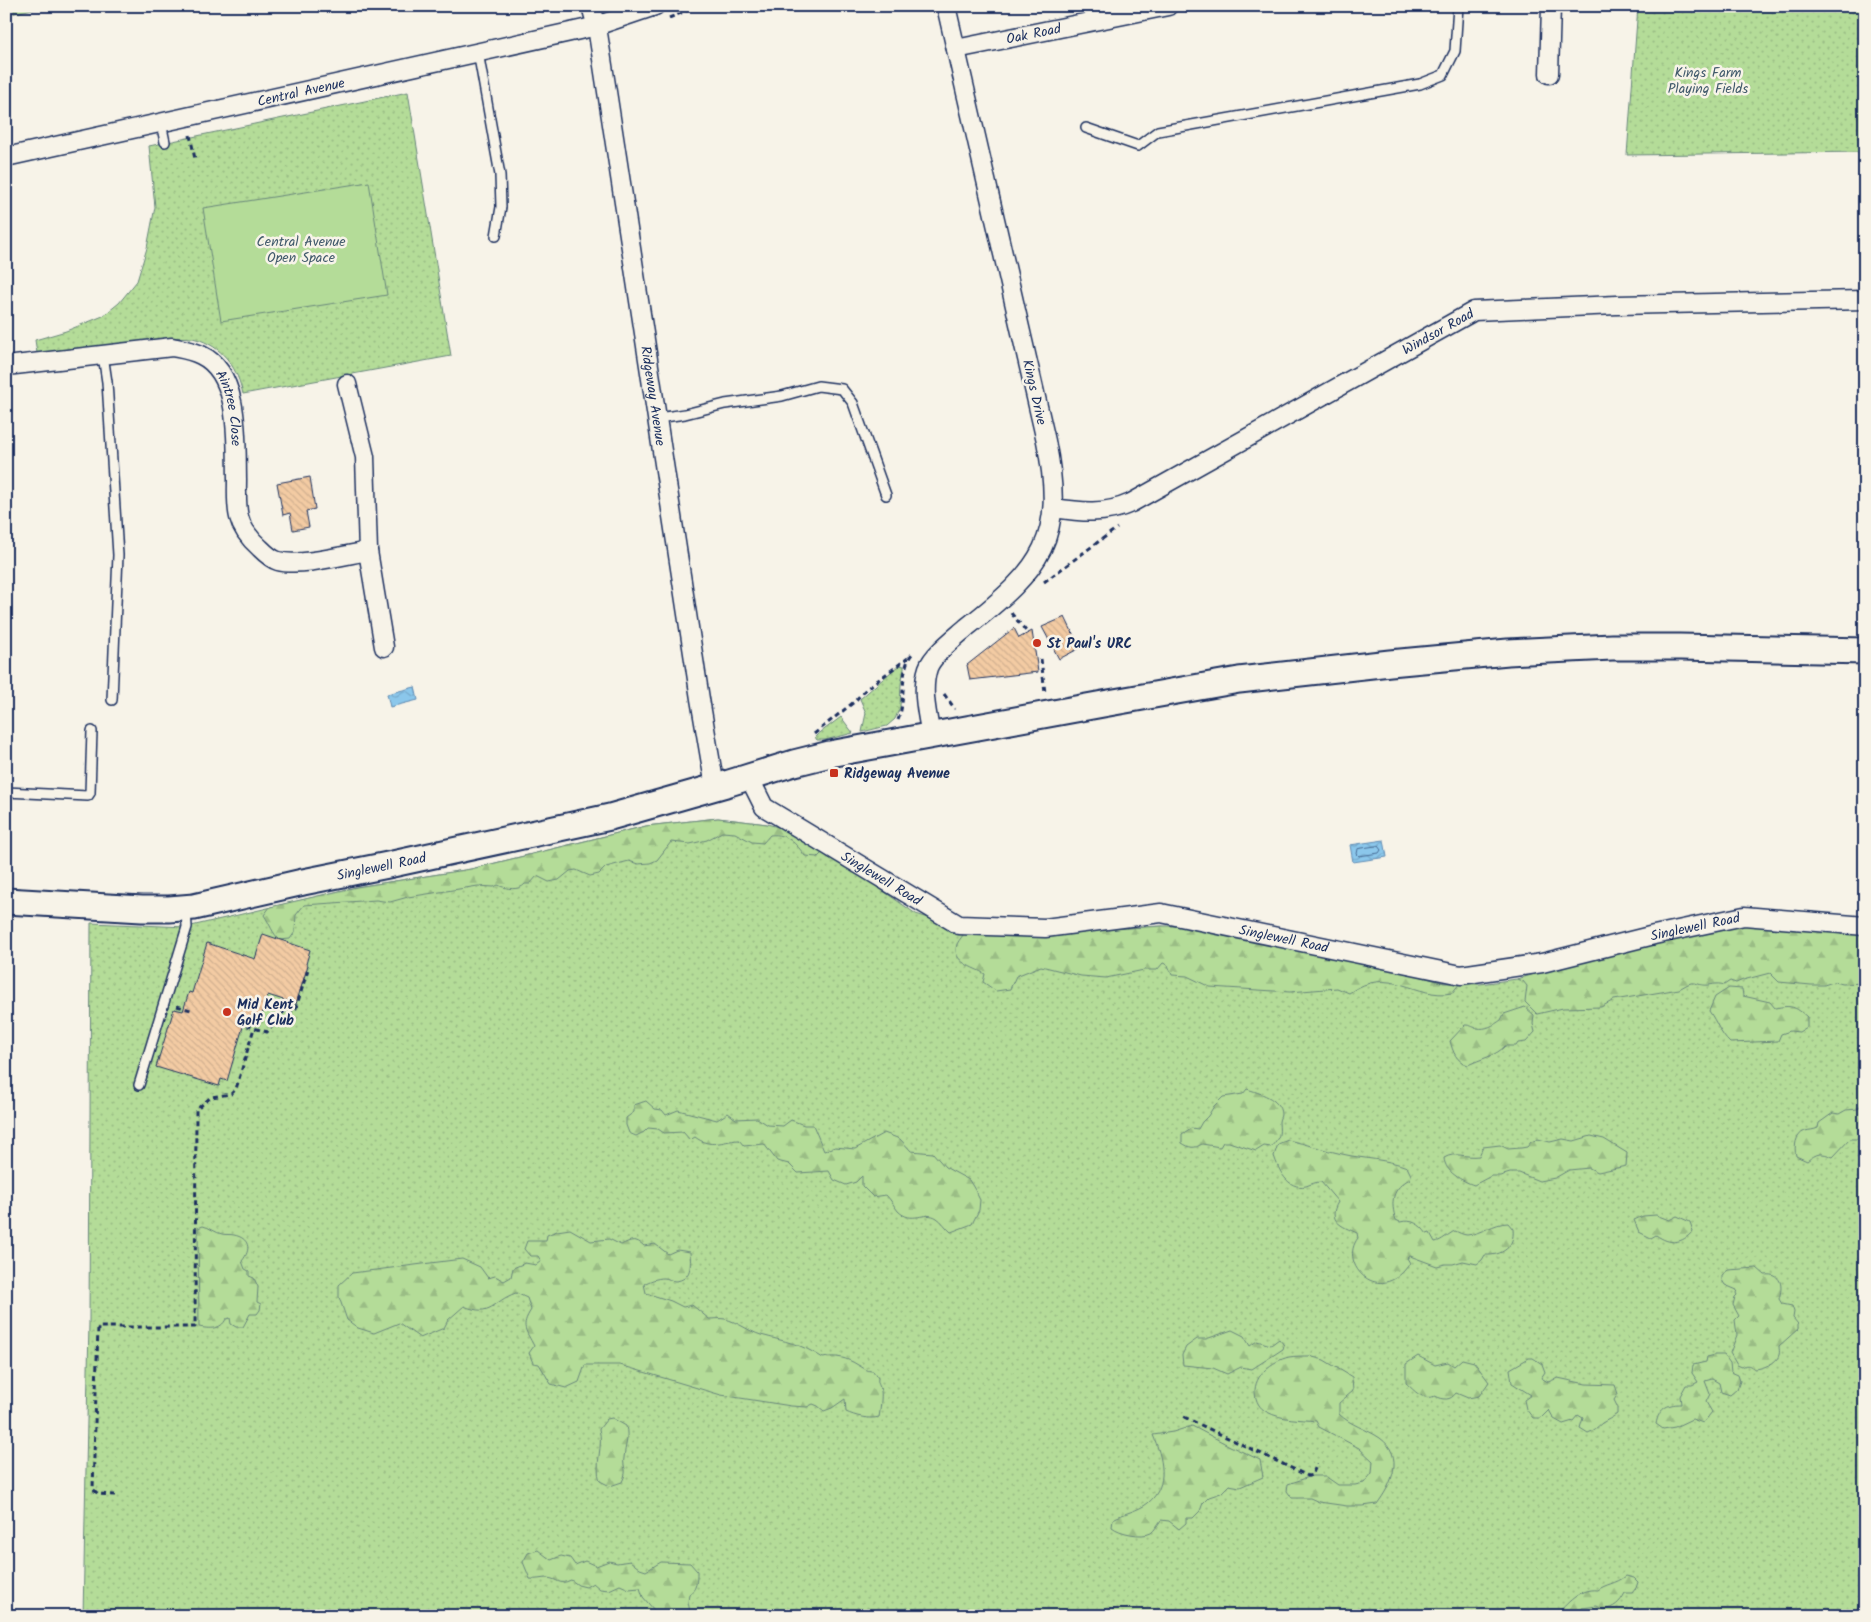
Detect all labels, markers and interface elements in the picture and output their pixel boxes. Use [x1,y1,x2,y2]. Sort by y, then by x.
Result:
street label: Oak Road [1004,18,1064,51]
park label: Kings Farm Playing Fields [1668,62,1748,100]
street label: Central Avenue [255,72,348,113]
park label: Central Avenue Open Space [256,231,346,269]
street label: Windsor Road [1398,303,1479,361]
street label: Ridgeway Avenue [634,344,671,448]
street label: Kings Drive [1016,357,1052,428]
street label: Aintree Close [209,366,247,447]
place label: St Paul's URC [1047,633,1132,655]
marker: St Paul's URC [1031,637,1043,649]
place label: Ridgeway Avenue [844,763,950,785]
marker: Ridgeway Avenue [828,767,840,779]
street label: Singlewell Road [836,846,927,913]
street label: Singlewell Road [335,847,429,887]
street label: Singlewell Road [1648,907,1743,947]
street label: Singlewell Road [1237,919,1331,960]
place label: Mid Kent Golf Club [237,994,294,1032]
marker: Mid Kent Golf Club [221,1006,233,1018]

